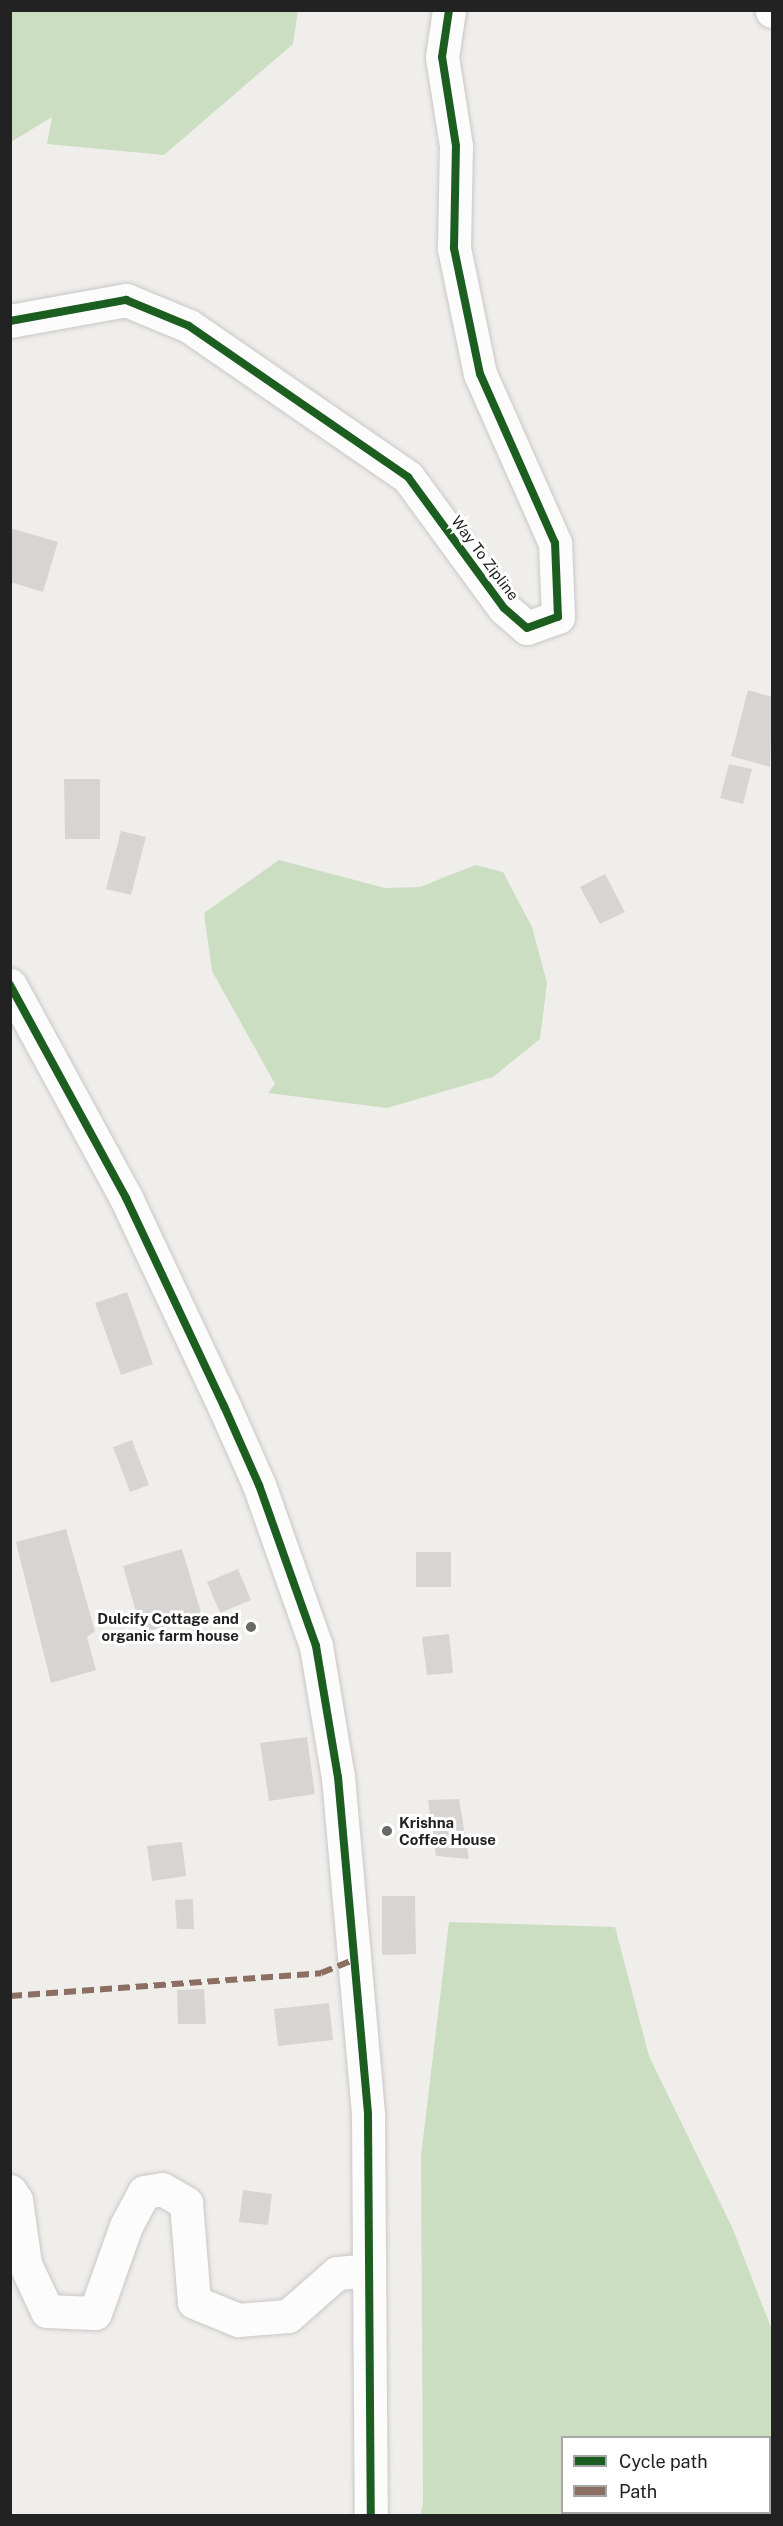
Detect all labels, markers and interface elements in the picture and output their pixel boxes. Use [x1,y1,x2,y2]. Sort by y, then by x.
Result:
street label: Way To Zipline [447,512,523,604]
place label: Dulcify Cottage and organic farm house [97,1609,239,1644]
marker: Dulcify Cottage and organic farm house [244,1620,258,1634]
place label: Krishna Coffee House [399,1813,496,1848]
marker: Krishna Coffee House [380,1824,394,1838]
legend [561,2436,771,2514]
text: Cycle path [619,2451,708,2472]
text: Path [619,2481,657,2502]

